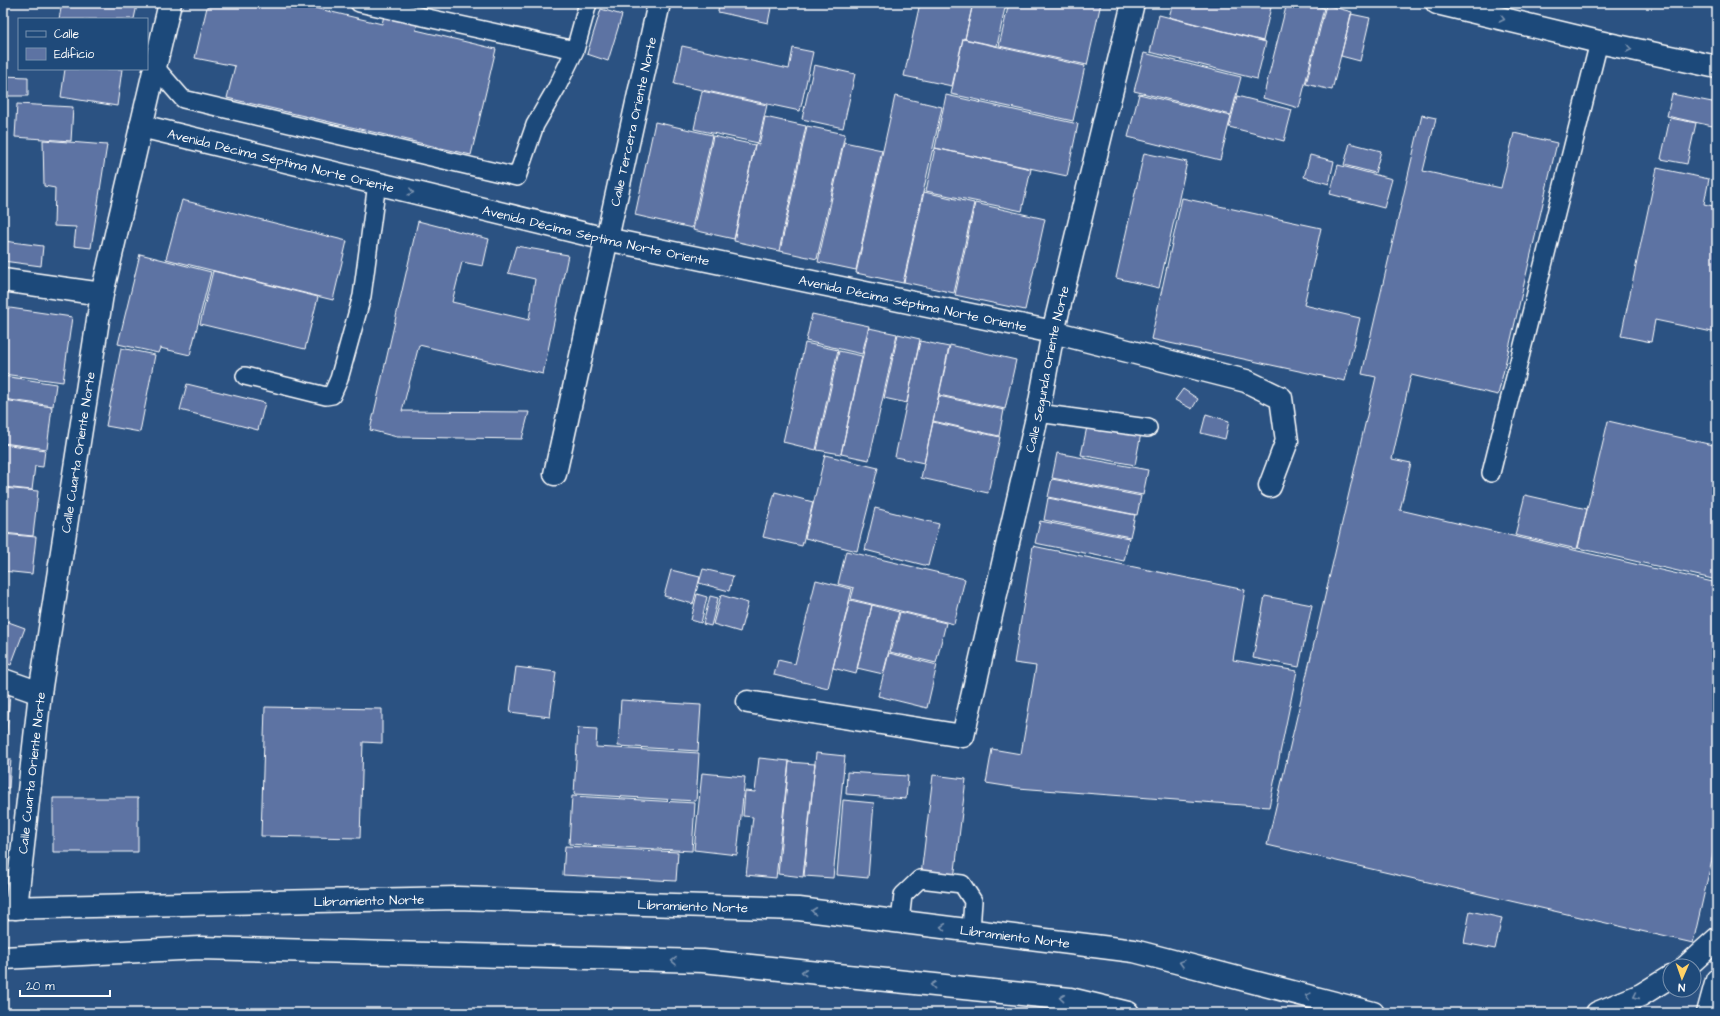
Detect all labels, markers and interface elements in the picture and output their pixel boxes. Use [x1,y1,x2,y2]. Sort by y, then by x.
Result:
one-way arrow [1498,14,1505,23]
legend [18,18,148,70]
text: Calle [54,26,79,43]
street label: Calle Tercera Oriente Norte [606,35,661,208]
one-way arrow [1626,44,1632,52]
text: Edificio [54,46,94,63]
street label: Avenida Décima Séptima Norte Oriente [166,125,396,197]
one-way arrow [407,187,414,195]
street label: Avenida Décima Séptima Norte Oriente [480,201,711,270]
street label: Avenida Décima Séptima Norte Oriente [797,271,1028,336]
street label: Calle Segunda Oriente Norte [1021,284,1074,454]
street label: Calle Cuarta Oriente Norte [57,371,100,534]
street label: Calle Cuarta Oriente Norte [14,691,50,855]
street label: Libramiento Norte [313,891,424,911]
street label: Libramiento Norte [637,896,748,917]
one-way arrow [811,907,817,916]
street label: Libramiento Norte [959,921,1071,953]
one-way arrow [940,923,946,932]
one-way arrow [671,956,677,965]
north arrow [1662,958,1702,998]
one-way arrow [1179,959,1186,968]
one-way arrow [801,967,807,976]
scale bar [20,972,110,998]
text: 20 m [26,978,55,995]
one-way arrow [930,980,936,989]
text: N [1678,980,1685,995]
one-way arrow [1305,992,1312,1001]
one-way arrow [1633,992,1640,1000]
one-way arrow [1059,994,1066,1003]

